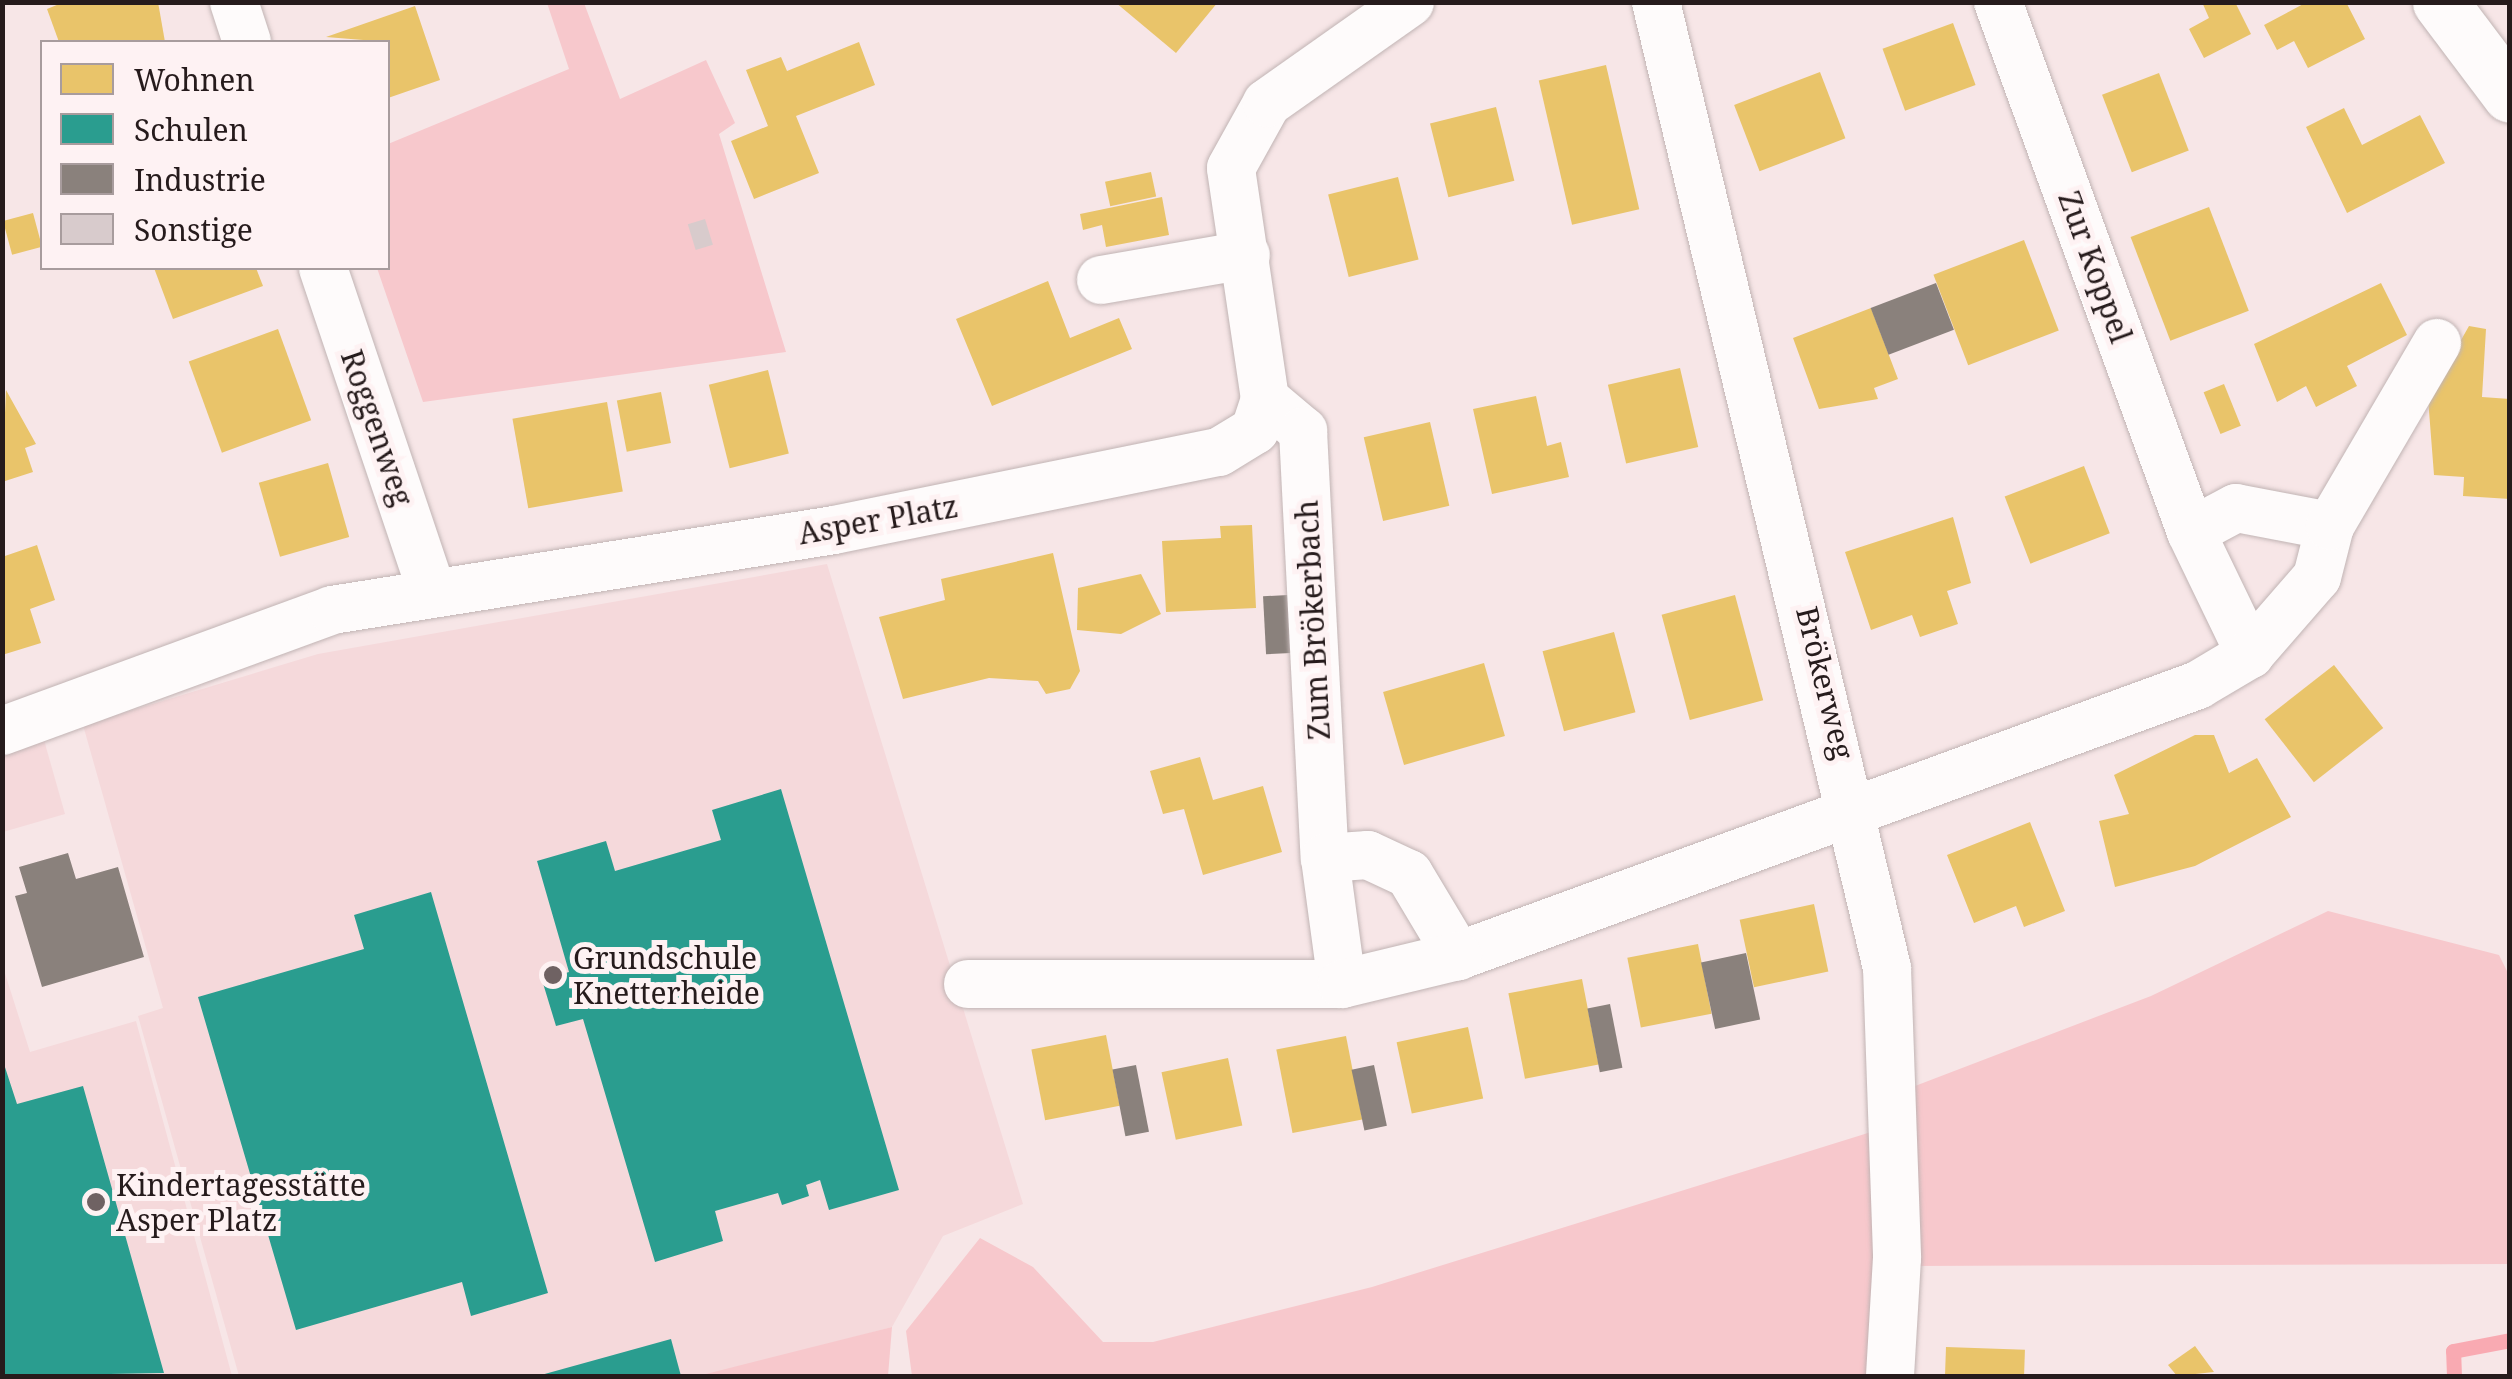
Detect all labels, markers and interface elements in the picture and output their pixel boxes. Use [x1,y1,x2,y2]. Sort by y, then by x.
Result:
legend [40,40,390,270]
text: Wohnen [134,59,255,100]
text: Schulen [134,109,248,150]
text: Industrie [134,159,266,200]
street label: Zur Koppel [2051,186,2139,348]
text: Sonstige [134,209,253,250]
street label: Roggenweg [333,345,421,511]
street label: Asper Platz [795,488,961,552]
street label: Zum Brökerbach [1289,499,1337,741]
street label: Brökerweg [1789,603,1861,763]
place label: Grundschule Knetterheide [573,940,760,1010]
marker: Grundschule Knetterheide [542,964,564,986]
place label: Kindertagesstätte Asper Platz [116,1167,366,1238]
marker: Kindertagesstätte Asper Platz [85,1191,107,1213]

